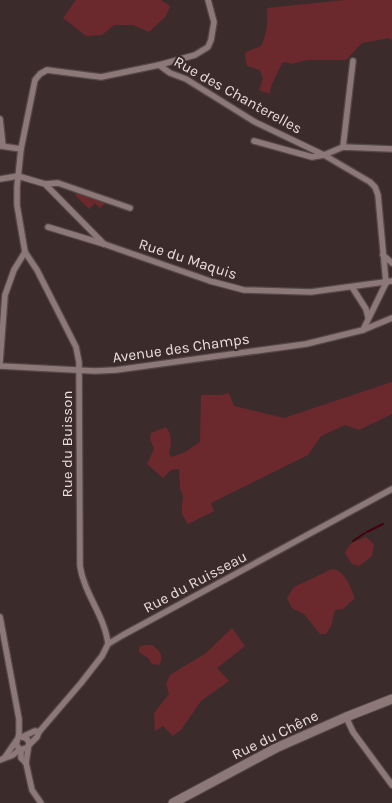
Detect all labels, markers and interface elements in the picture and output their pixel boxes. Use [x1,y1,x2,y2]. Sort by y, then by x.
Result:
street label: Rue des Chanterelles [171,52,305,138]
street label: Rue du Maquis [137,235,239,283]
street label: Avenue des Champs [111,329,251,367]
street label: Rue du Buisson [58,391,76,497]
street label: Rue du Ruisseau [140,547,250,617]
street label: Rue du Chêne [229,706,321,764]

